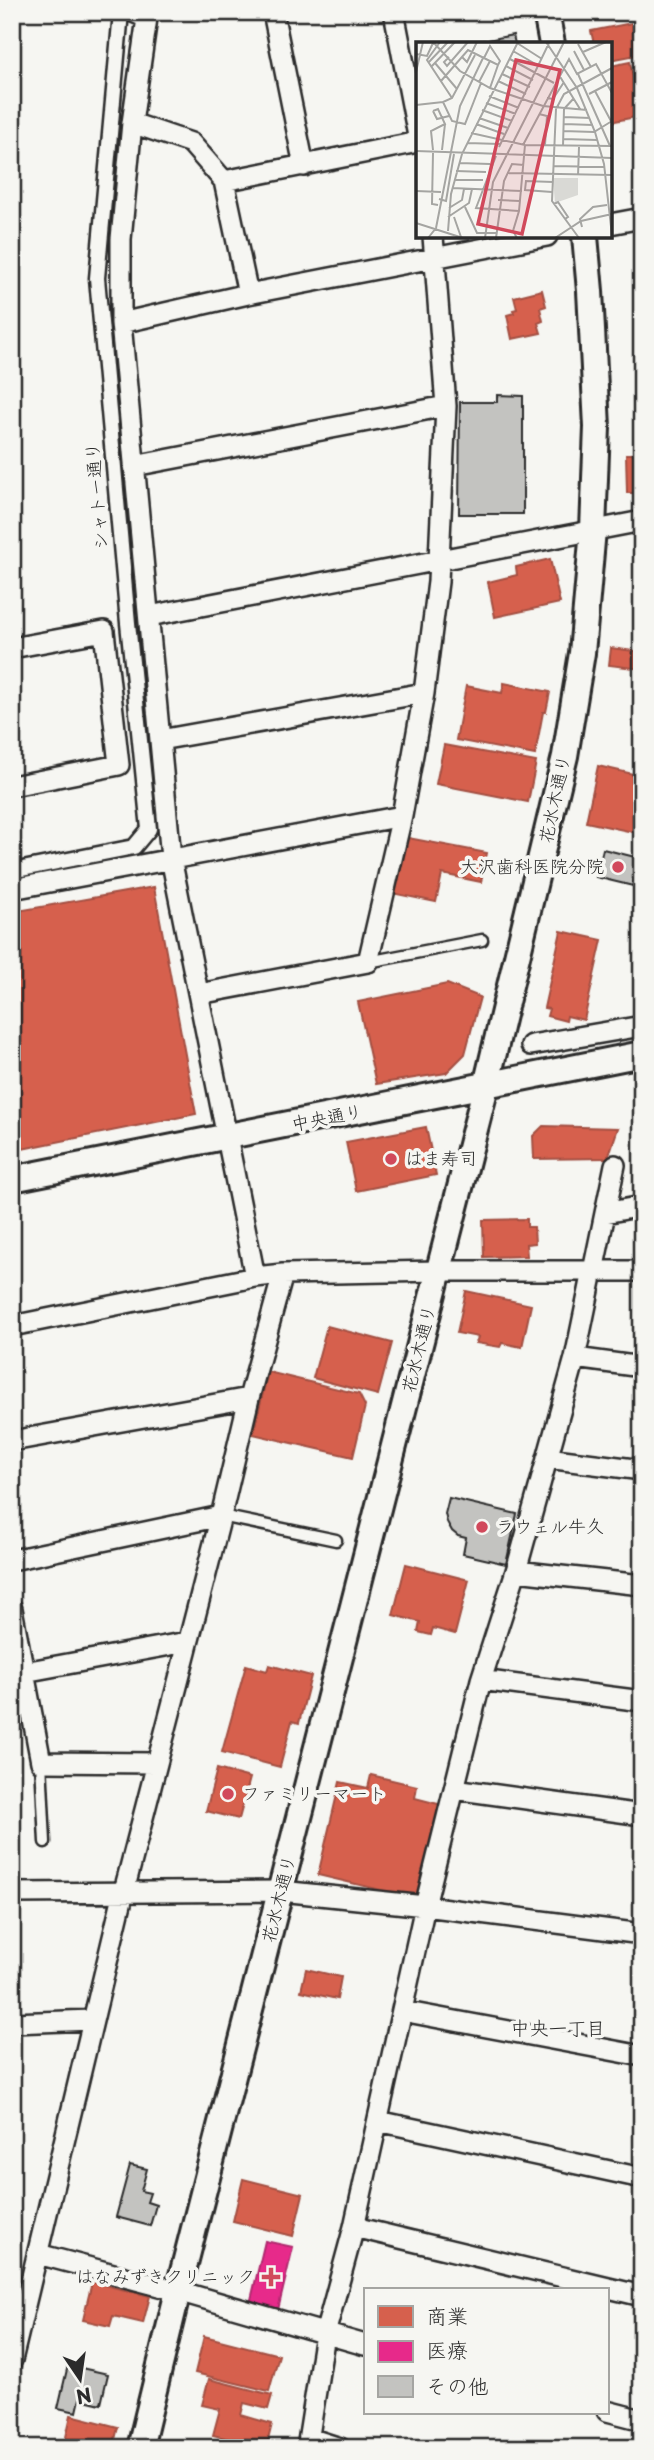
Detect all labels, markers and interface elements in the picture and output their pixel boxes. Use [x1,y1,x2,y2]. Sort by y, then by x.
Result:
inset map [416,42,612,238]
street label: シャトー通り [77,441,114,551]
street label: 花水木通り [531,752,576,846]
place label: 大沢歯科医院分院 [460,852,604,879]
marker: 大沢歯科医院分院 [610,859,626,875]
street label: 中央通り [289,1096,365,1137]
place label: はま寿司 [405,1144,477,1171]
marker: はま寿司 [383,1151,399,1167]
street label: 花水木通り [394,1302,442,1396]
place label: ラウェル牛久 [496,1512,604,1539]
marker: ラウェル牛久 [474,1519,490,1535]
place label: ファミリーマート [242,1779,386,1806]
marker: ファミリーマート [220,1786,236,1802]
street label: 花水木通り [254,1852,302,1946]
district label: 中央一丁目 [510,2013,606,2041]
place label: はなみずきクリニック [76,2262,255,2289]
marker: はなみずきクリニック [261,2267,281,2287]
legend [364,2288,608,2414]
text: 商業 [426,2299,468,2331]
text: 医療 [426,2333,468,2365]
north arrow [46,2344,116,2414]
text: その他 [426,2369,489,2401]
text: N [74,2381,95,2412]

